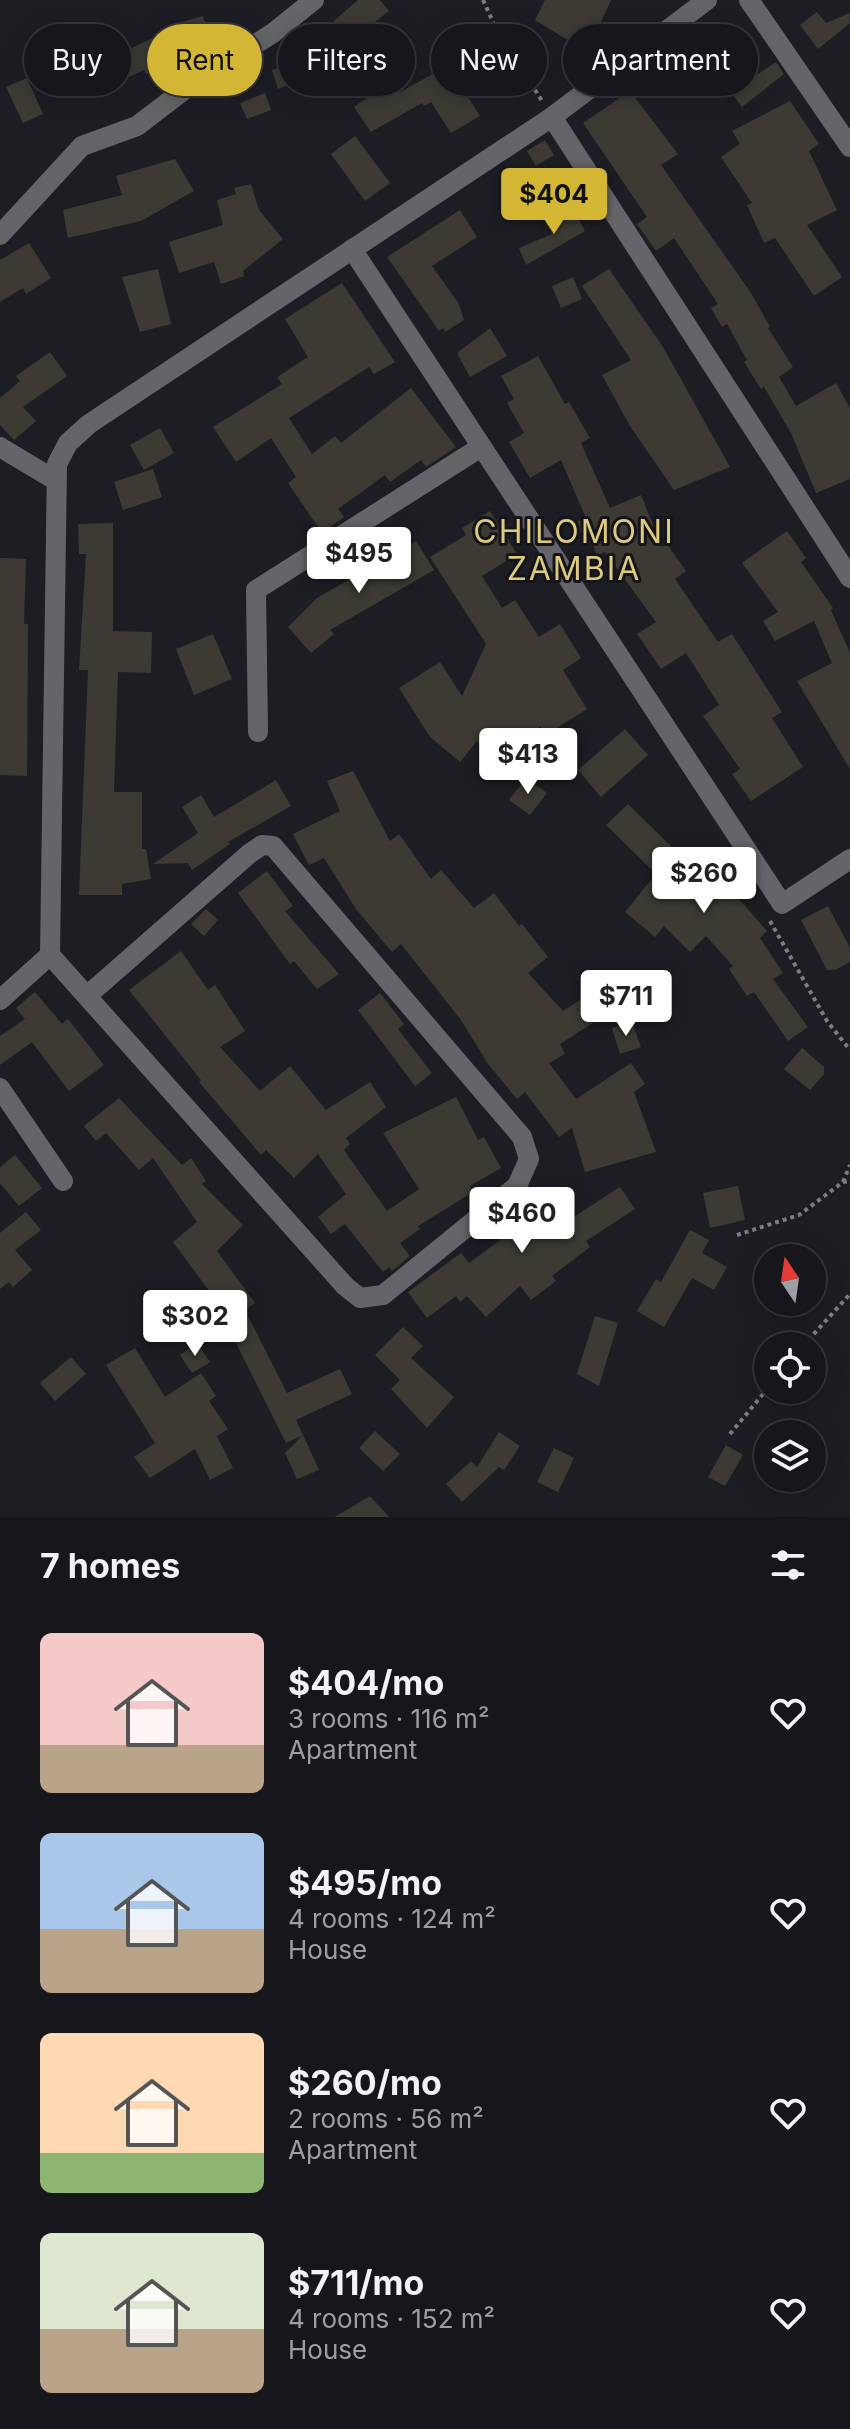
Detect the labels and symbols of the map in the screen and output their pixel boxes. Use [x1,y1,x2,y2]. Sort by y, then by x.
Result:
pin: $404 [507,168,601,236]
district label: CHILOMONI ZAMBIA [473,512,675,588]
pin: $495 [312,527,406,595]
pin: $413 [481,728,575,796]
pin: $260 [657,847,751,915]
pin: $711 [579,970,673,1038]
pin: $460 [475,1187,569,1255]
north arrow [754,1244,826,1316]
pin: $302 [148,1290,242,1358]

